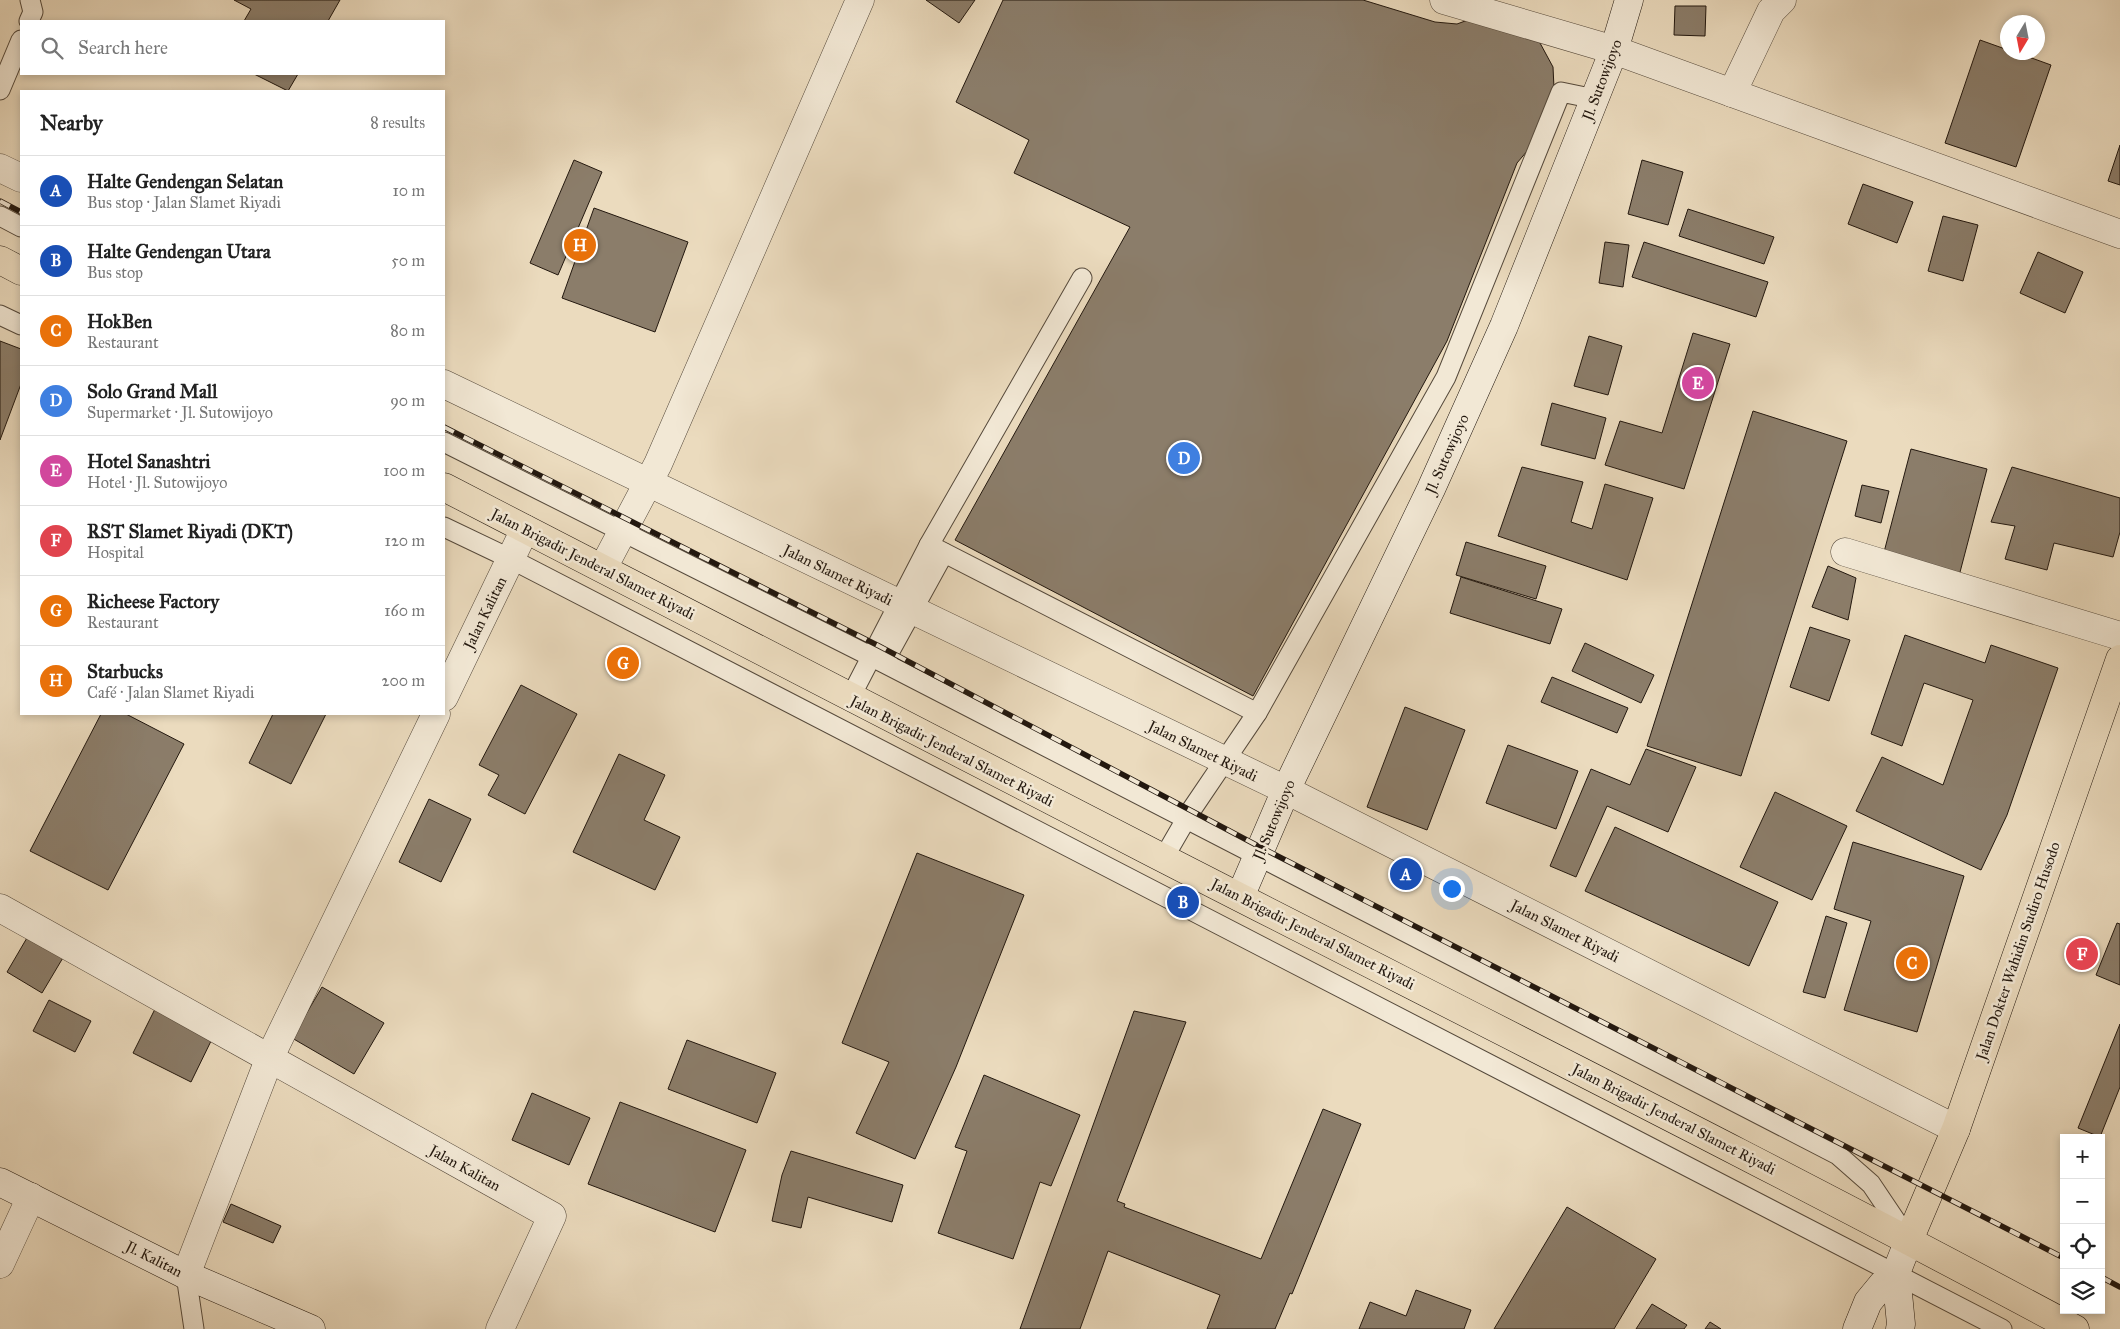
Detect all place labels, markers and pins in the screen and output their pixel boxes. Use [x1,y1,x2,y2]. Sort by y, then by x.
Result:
pin: H [564,226,596,264]
pin: E [1682,364,1714,402]
pin: D [1168,439,1200,477]
pin: G [607,644,639,682]
pin: A [1390,855,1422,893]
pin: B [1167,883,1199,921]
pin: F [2066,935,2098,973]
pin: C [1896,944,1928,982]

